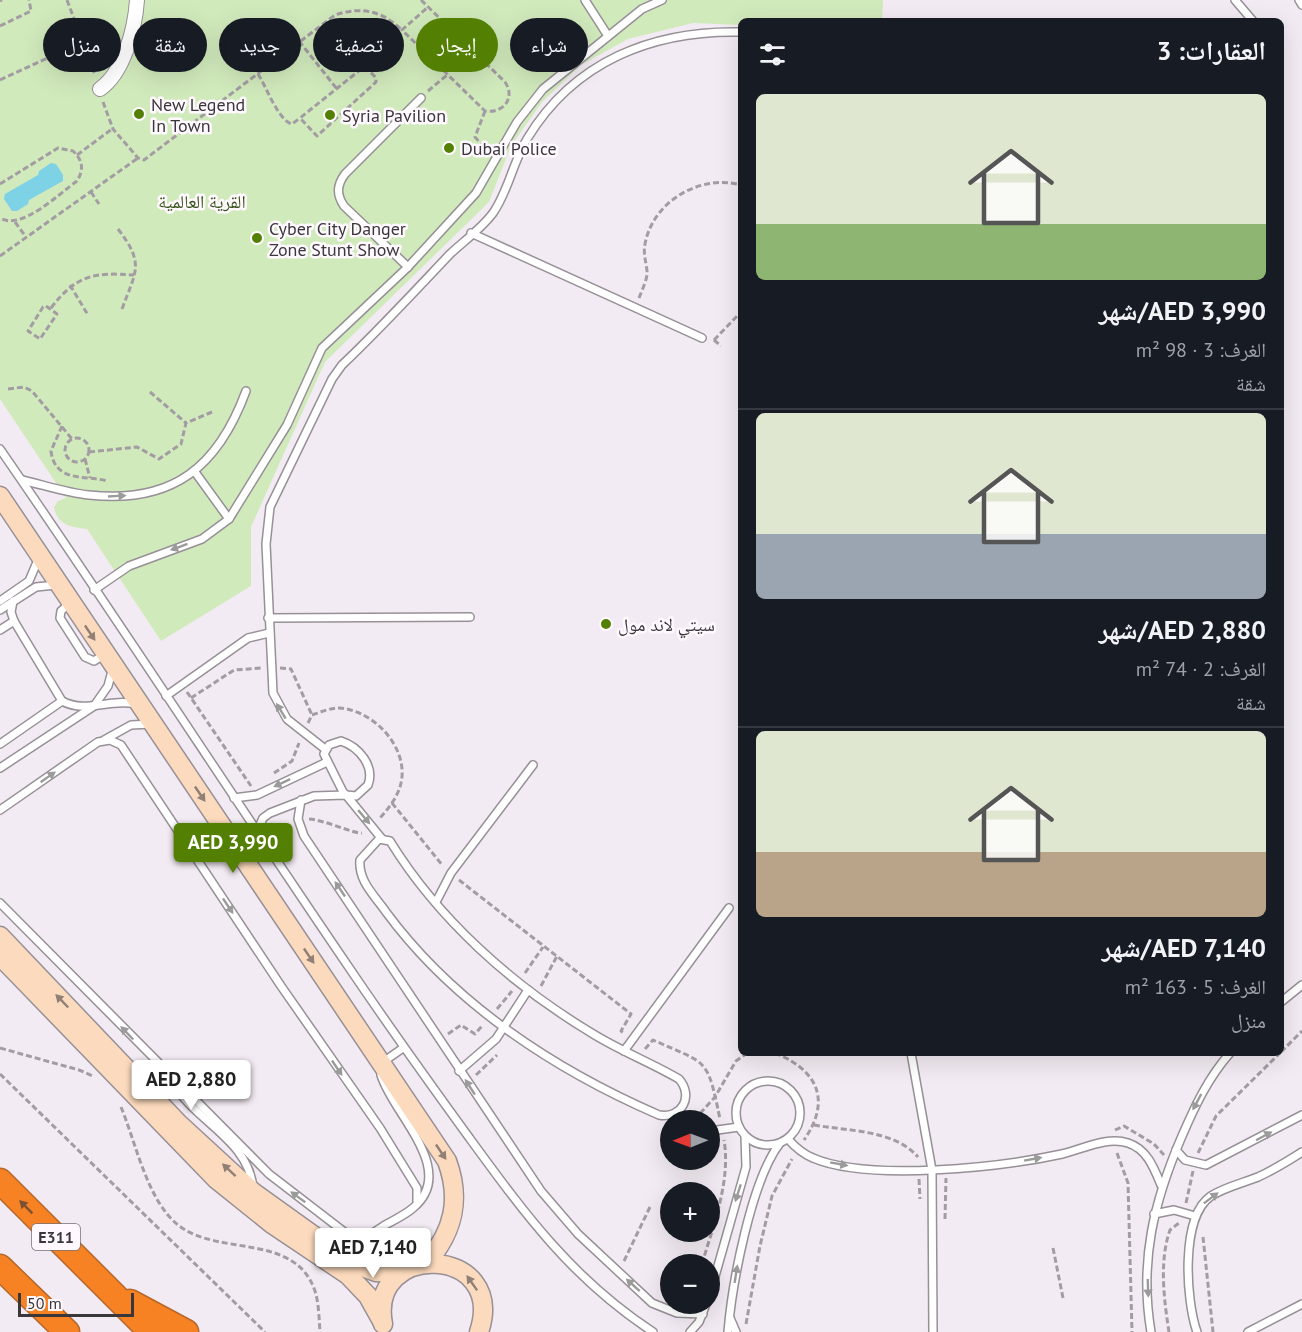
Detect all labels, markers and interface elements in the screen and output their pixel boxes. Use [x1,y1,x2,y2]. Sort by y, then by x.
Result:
chip: منزل [43,18,121,72]
chip: شقة [133,18,207,72]
chip: جديد [219,18,301,72]
chip: تصفية [313,18,404,72]
chip: إيجار [416,18,498,72]
chip: شراء [510,18,588,72]
text: العقارات: 3 [1157,34,1266,67]
icon: filters [756,38,789,71]
place label: New Legend In Town [151,93,245,137]
place label: Syria Pavilion [342,104,446,127]
marker: New Legend In Town [132,107,146,121]
marker: Syria Pavilion [323,108,337,122]
icon: home [957,133,1065,241]
place label: Dubai Police [461,137,557,160]
marker: Dubai Police [442,141,456,155]
park label: القرية العالمية [158,190,246,213]
place label: Cyber City Danger Zone Stunt Show [269,217,406,261]
marker: Cyber City Danger Zone Stunt Show [250,231,264,245]
text: AED 3,990/شهر [1099,294,1266,327]
text: الغرف: 3 · 98 m² [1136,337,1266,363]
text: شقة [1236,371,1266,397]
icon: home [957,452,1065,560]
one-way arrow [108,491,127,500]
one-way arrow [170,543,188,553]
place label: سيتي لاند مول [618,613,715,639]
text: AED 2,880/شهر [1099,613,1266,646]
marker: سيتي لاند مول [599,617,613,631]
one-way arrow [84,624,96,640]
text: الغرف: 2 · 74 m² [1136,656,1266,682]
text: شقة [1236,690,1266,716]
one-way arrow [276,703,287,719]
icon: home [957,770,1065,878]
one-way arrow [40,772,56,783]
one-way arrow [273,779,290,788]
one-way arrow [194,786,205,802]
one-way arrow [357,809,370,824]
pin: AED 3,990 [164,823,302,874]
text: AED 3,990 [188,829,278,855]
one-way arrow [334,881,346,897]
one-way arrow [223,898,234,914]
text: AED 7,140/شهر [1102,931,1266,964]
one-way arrow [303,947,315,963]
text: الغرف: 5 · 163 m² [1125,974,1266,1000]
one-way arrow [56,995,70,1009]
text: منزل [1231,1008,1266,1034]
one-way arrow [120,1025,134,1040]
one-way arrow [332,1059,343,1076]
pin: AED 2,880 [122,1060,260,1111]
text: AED 2,880 [146,1066,236,1092]
one-way arrow [465,1079,476,1095]
one-way arrow [1193,1093,1202,1110]
north arrow [660,1110,720,1170]
map controls [660,1110,720,1314]
one-way arrow [1255,1131,1272,1141]
one-way arrow [435,1144,447,1160]
one-way arrow [1023,1154,1042,1163]
one-way arrow [829,1160,848,1169]
one-way arrow [222,1164,237,1177]
button: + [660,1182,720,1242]
one-way arrow [733,1184,742,1202]
one-way arrow [290,1191,306,1203]
one-way arrow [1204,1192,1219,1204]
one-way arrow [20,1201,34,1215]
road number: E311 [32,1224,80,1250]
pin: AED 7,140 [304,1228,442,1279]
text: AED 7,140 [329,1234,417,1260]
button: − [660,1254,720,1314]
one-way arrow [732,1264,741,1283]
one-way arrow [466,1276,478,1292]
one-way arrow [1144,1278,1153,1297]
one-way arrow [626,1279,641,1292]
scale bar [18,1290,134,1318]
text: 50 m [27,1293,62,1313]

